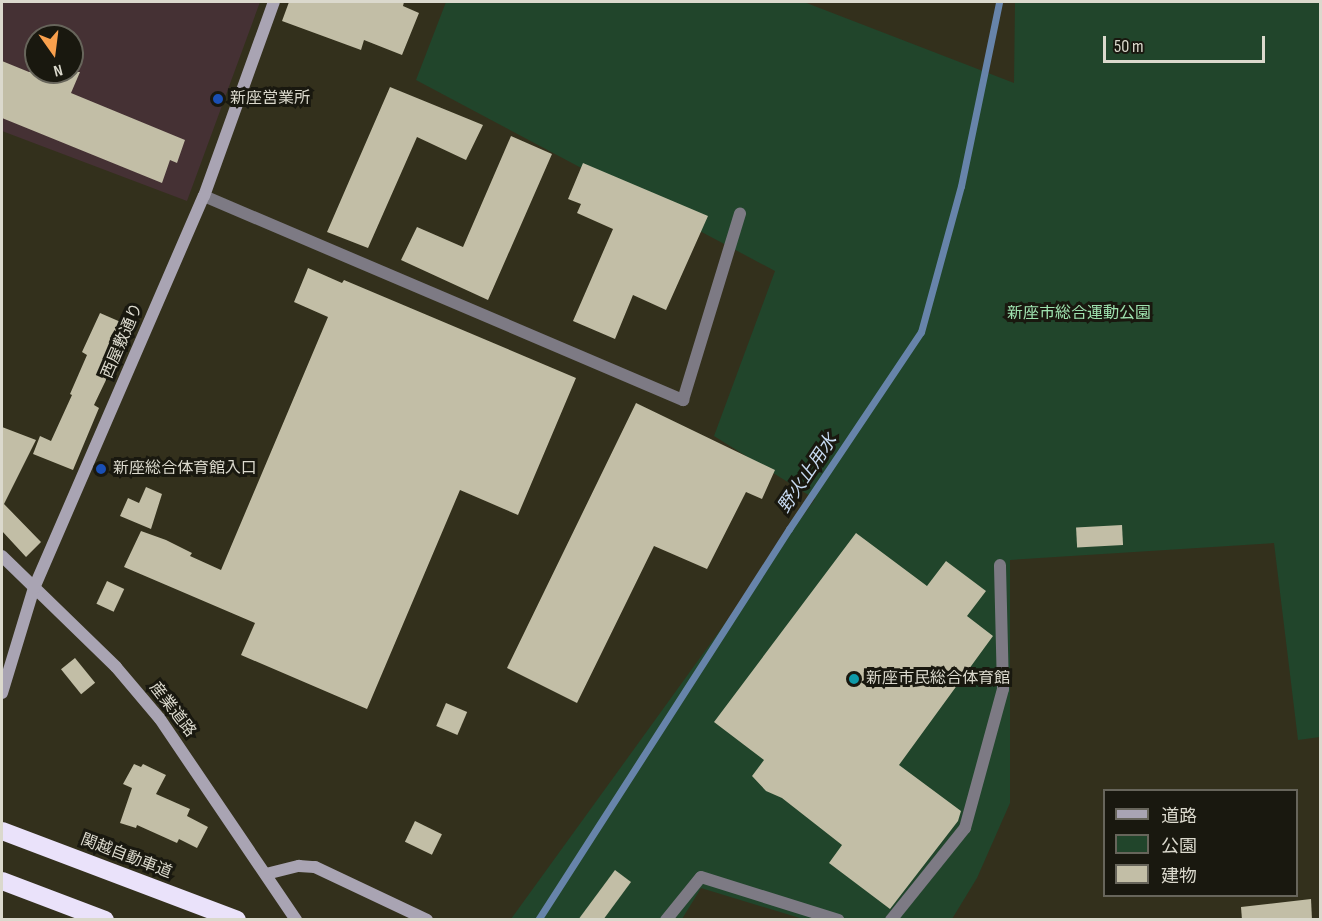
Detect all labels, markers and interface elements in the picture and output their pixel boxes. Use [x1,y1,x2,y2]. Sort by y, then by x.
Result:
north arrow [24,24,84,84]
scale bar [1106,24,1268,62]
text: 50 m [1114,36,1144,57]
text: N [52,60,64,80]
place label: 新座営業所 [230,89,310,109]
marker: 新座営業所 [211,92,225,106]
street label: 西屋敷通り [99,300,147,382]
park label: 新座市総合運動公園 [1007,304,1151,324]
water label: 野火止用水 [774,431,842,517]
place label: 新座総合体育館入口 [113,459,257,479]
marker: 新座総合体育館入口 [94,462,108,476]
place label: 新座市民総合体育館 [866,669,1010,689]
marker: 新座市民総合体育館 [847,672,861,686]
street label: 産業道路 [145,679,199,741]
legend [1103,789,1298,897]
text: 道路 [1161,806,1197,827]
street label: 関越自動車道 [78,831,174,883]
text: 公園 [1161,836,1197,857]
text: 建物 [1161,866,1197,887]

